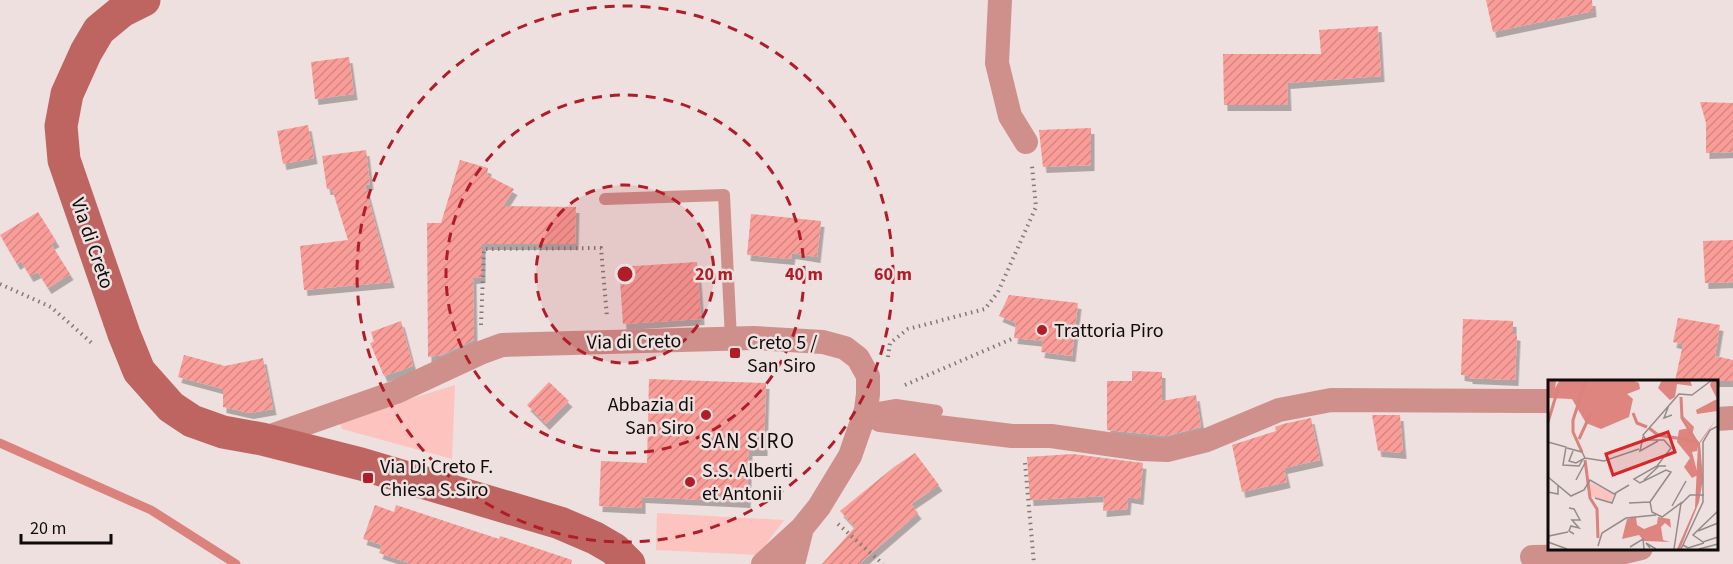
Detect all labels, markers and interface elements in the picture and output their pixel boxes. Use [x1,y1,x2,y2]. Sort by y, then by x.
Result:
street label: Via di Creto [63,194,121,293]
text: 20 m [695,262,733,287]
text: 40 m [785,262,823,287]
text: 60 m [874,262,912,287]
centre of rings [615,264,635,284]
place label: Trattoria Piro [1054,317,1164,345]
marker: Trattoria Piro [1035,323,1049,337]
street label: Via di Creto [587,327,682,357]
place label: Creto 5 / San Siro [747,329,817,380]
marker: Creto 5 / San Siro [728,346,742,360]
inset map [1548,380,1718,549]
place label: Abbazia di San Siro [608,391,694,442]
marker: Abbazia di San Siro [699,408,713,422]
district label: SAN SIRO [700,426,796,456]
place label: Via Di Creto F. Chiesa S.Siro [380,453,493,504]
place label: S.S. Alberti et Antonii [702,457,793,508]
marker: Via Di Creto F. Chiesa S.Siro [361,471,375,485]
marker: S.S. Alberti et Antonii [683,475,697,489]
scale bar [21,507,111,545]
text: 20 m [30,516,66,541]

